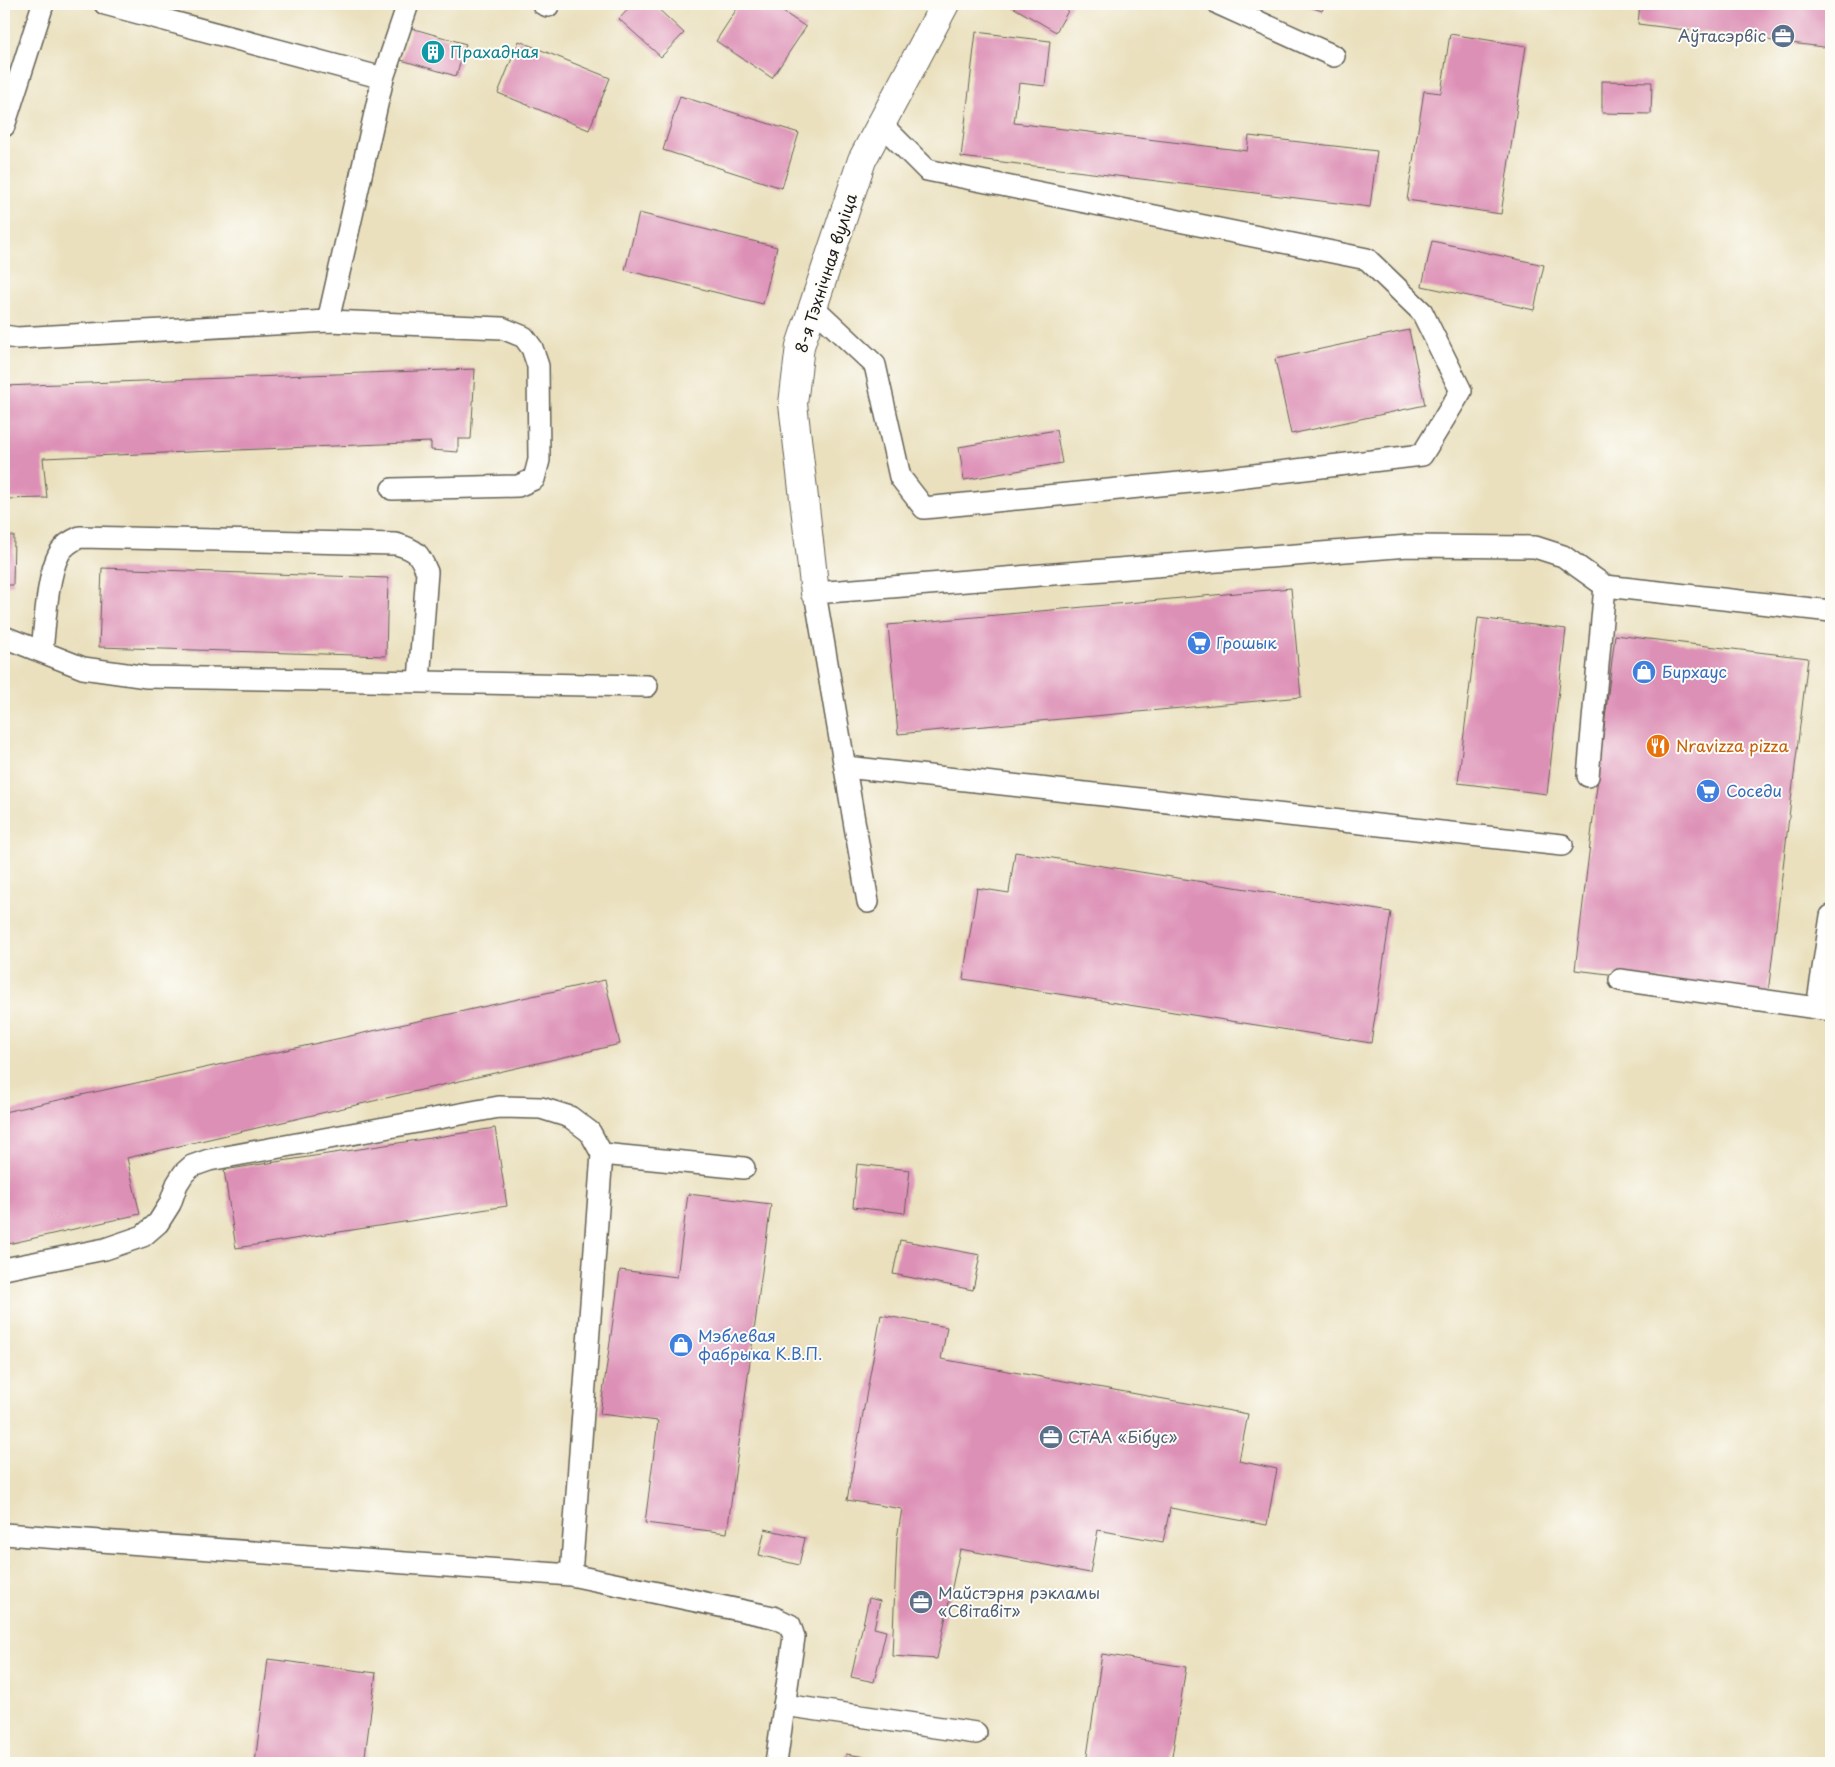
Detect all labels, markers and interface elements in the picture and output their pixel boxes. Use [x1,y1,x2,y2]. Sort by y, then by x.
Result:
place label: Аўтасэрвіс [1678,23,1766,47]
office icon: Аўтасэрвіс [1770,23,1796,49]
building icon: Прахадная [420,39,446,65]
place label: Прахадная [450,39,539,63]
street label: 8-я Тэхнічная вуліца [788,190,862,355]
supermarket icon: Грошык [1186,630,1212,656]
place label: Грошык [1216,630,1277,654]
shop icon: Бирхаус [1631,659,1657,685]
place label: Бирхаус [1662,659,1727,683]
restaurant icon: Nravizza pizza [1645,733,1671,759]
place label: Nravizza pizza [1676,733,1789,757]
supermarket icon: Соседи [1695,778,1721,804]
place label: Соседи [1726,778,1782,802]
place label: Мэблевая фабрыка К.В.П. [698,1323,823,1365]
shop icon: Мэблевая фабрыка К.В.П. [668,1332,694,1358]
office icon: СТАА «Бібус» [1038,1424,1064,1450]
place label: СТАА «Бібус» [1068,1424,1177,1448]
place label: Майстэрня рэкламы «Світавіт» [938,1580,1100,1622]
office icon: Майстэрня рэкламы «Світавіт» [908,1589,934,1615]

